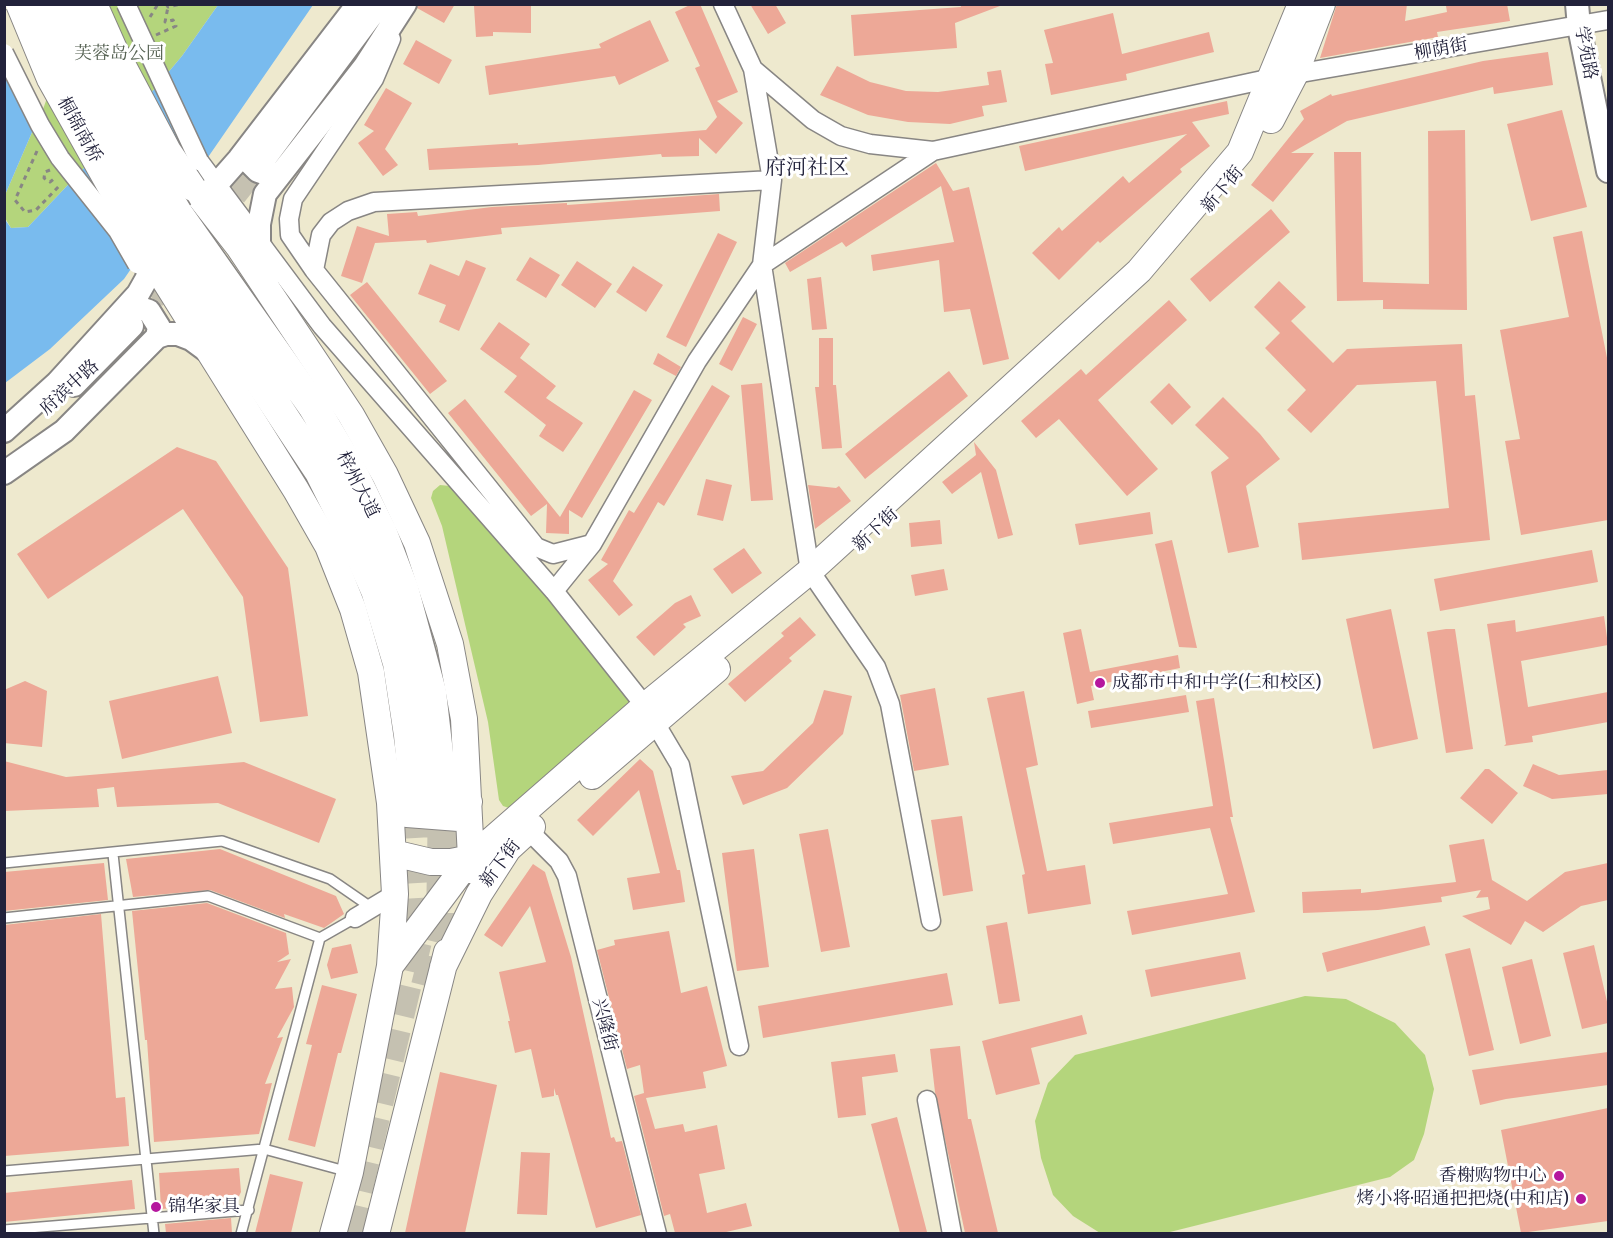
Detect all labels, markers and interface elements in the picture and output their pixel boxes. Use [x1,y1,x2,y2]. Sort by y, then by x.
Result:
street label: 学苑路 [1569,24,1601,82]
street label: 柳荫街 [1413,35,1469,65]
park label: 芙蓉岛公园 [74,43,164,65]
street label: 桐锦南桥 [52,93,106,167]
district label: 府河社区 [765,156,849,182]
street label: 新下街 [1197,162,1249,218]
street label: 府滨中路 [36,356,104,420]
street label: 梓州大道 [331,448,383,522]
street label: 新下街 [849,504,903,556]
place label: 成都市中和中学(仁和校区) [1112,672,1322,694]
marker: 成都市中和中学(仁和校区) [1093,676,1107,690]
street label: 新下街 [476,836,526,892]
street label: 兴隆街 [587,996,621,1054]
place label: 香榭购物中心 [1439,1165,1547,1187]
marker: 香榭购物中心 [1552,1169,1566,1183]
place label: 烤小将·昭通把把烧(中和店) [1356,1188,1569,1210]
marker: 烤小将·昭通把把烧(中和店) [1574,1192,1588,1206]
place label: 锦华家具 [168,1196,240,1218]
marker: 锦华家具 [149,1200,163,1214]

